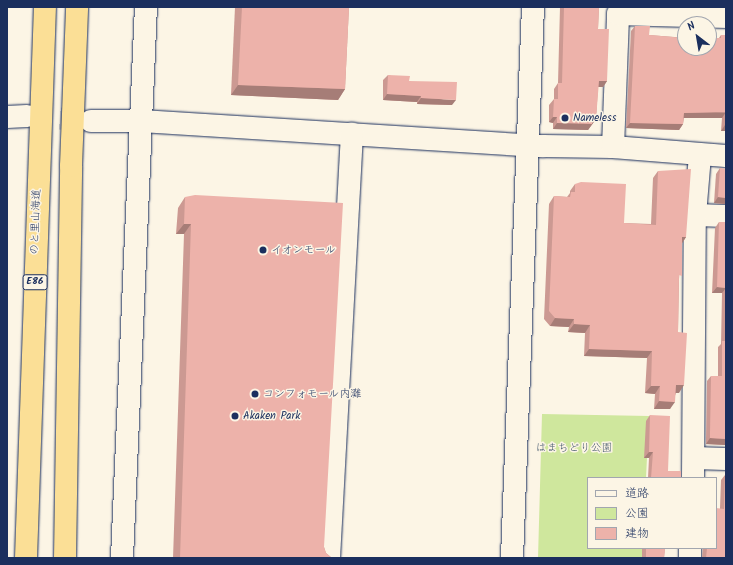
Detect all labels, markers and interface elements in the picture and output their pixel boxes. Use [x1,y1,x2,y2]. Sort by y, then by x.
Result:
north arrow [677,16,717,56]
text: N [684,17,699,36]
place label: Nameless [573,111,616,125]
marker: Nameless [560,113,570,123]
street label: のと里山海道 [28,189,44,255]
place label: イオンモール [271,243,337,257]
marker: イオンモール [258,245,268,255]
road number: E86 [22,274,48,290]
place label: コンフォモール内灘 [263,387,362,401]
marker: コンフォモール内灘 [250,389,260,399]
place label: Akaken Park [243,409,300,423]
marker: Akaken Park [230,411,240,421]
park label: はまちどり公園 [536,441,612,455]
legend [587,477,717,549]
text: 道路 [625,484,649,503]
text: 公園 [625,504,649,523]
text: 建物 [625,524,649,543]

